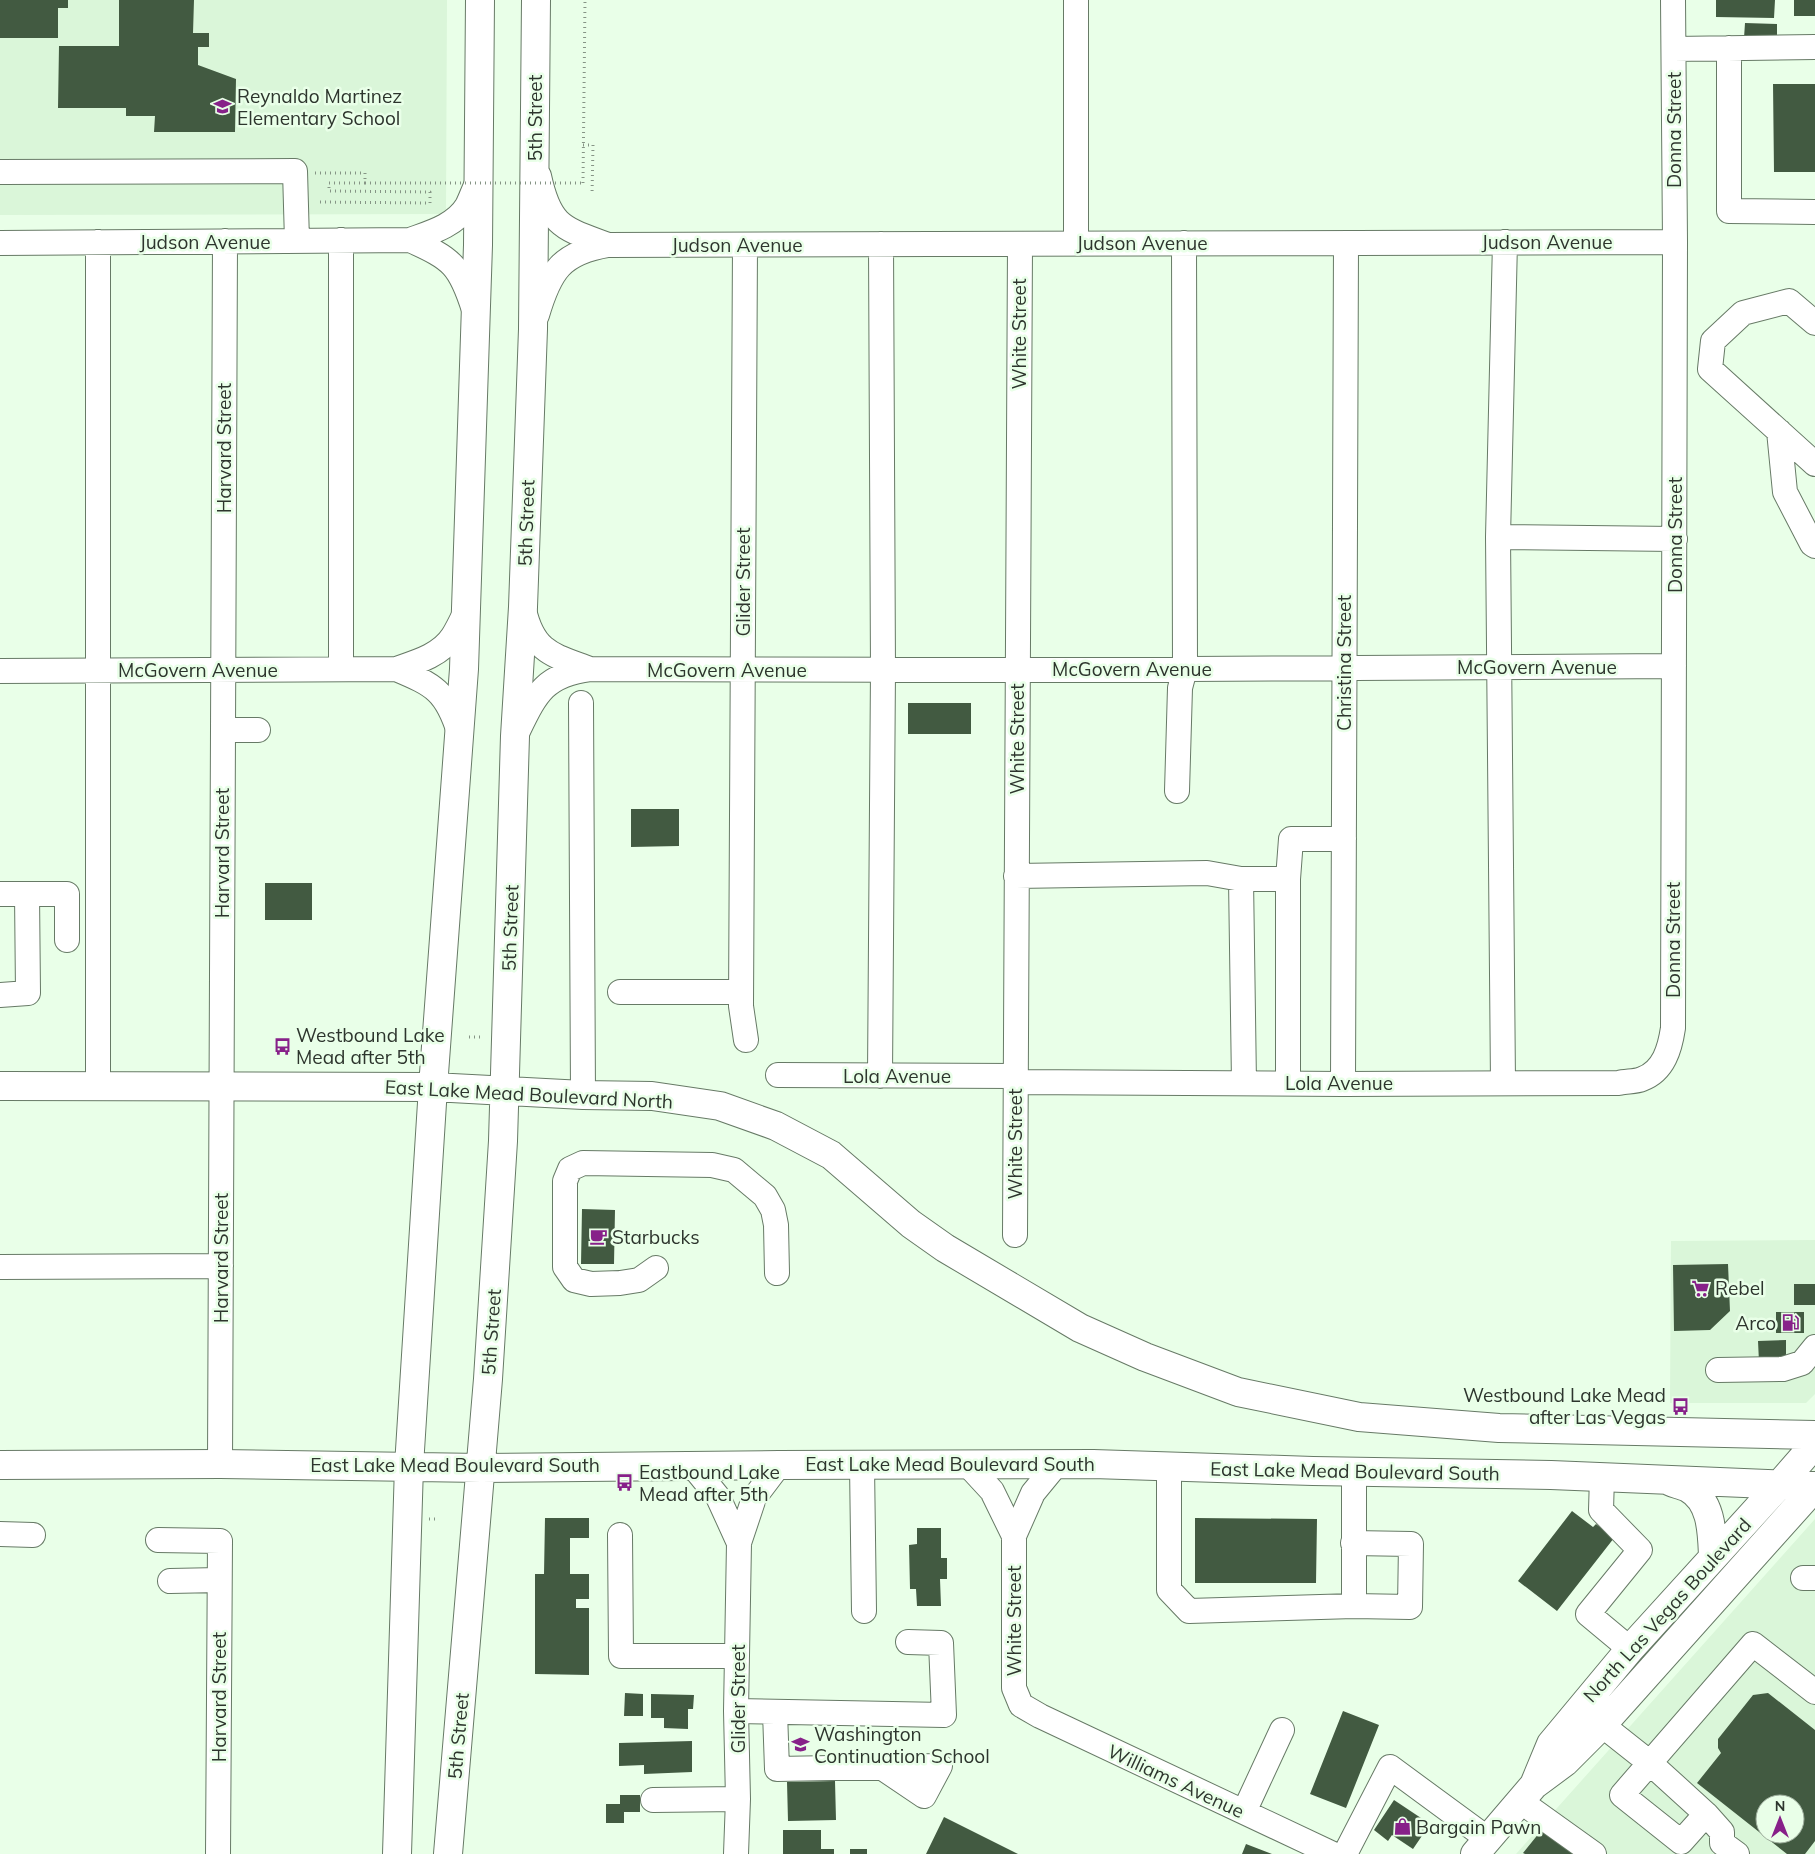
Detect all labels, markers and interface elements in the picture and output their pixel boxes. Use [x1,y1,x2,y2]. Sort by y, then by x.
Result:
street label: Donna Street [1662,72,1686,188]
street label: 5th Street [523,74,547,161]
place label: Reynaldo Martinez Elementary School [237,84,402,130]
school or university icon: Reynaldo Martinez Elementary School [213,97,233,117]
street label: Judson Avenue [139,230,271,254]
street label: Judson Avenue [1481,230,1613,254]
street label: Judson Avenue [1076,231,1208,255]
street label: Judson Avenue [671,233,803,257]
street label: White Street [1007,278,1031,390]
street label: Harvard Street [212,382,236,513]
street label: Donna Street [1663,477,1687,593]
street label: 5th Street [512,479,540,567]
street label: Glider Street [731,527,755,637]
street label: Christina Street [1332,595,1356,731]
street label: McGovern Avenue [1457,655,1617,679]
street label: McGovern Avenue [1052,657,1212,681]
street label: McGovern Avenue [118,658,278,682]
street label: McGovern Avenue [647,658,807,682]
street label: White Street [1005,683,1029,795]
street label: Harvard Street [210,787,234,918]
street label: Donna Street [1661,882,1685,998]
street label: 5th Street [496,884,524,972]
place label: Westbound Lake Mead after 5th [296,1023,445,1069]
bus stop icon: Westbound Lake Mead after 5th [272,1036,292,1056]
street label: Lola Avenue [843,1064,951,1088]
street label: Lola Avenue [1285,1071,1393,1095]
street label: East Lake Mead Boulevard North [384,1074,674,1114]
street label: White Street [1003,1088,1027,1200]
street label: Harvard Street [209,1192,233,1323]
place label: Starbucks [612,1225,700,1249]
cafe icon: Starbucks [588,1227,608,1247]
place label: Rebel [1715,1276,1765,1300]
supermarket icon: Rebel [1691,1278,1711,1298]
street label: 5th Street [476,1288,506,1376]
place label: Arco [1735,1311,1776,1335]
fuel station icon: Arco [1780,1313,1800,1333]
place label: Westbound Lake Mead after Las Vegas [1463,1383,1666,1429]
bus stop icon: Westbound Lake Mead after Las Vegas [1670,1396,1690,1416]
street label: East Lake Mead Boulevard South [805,1452,1095,1476]
street label: East Lake Mead Boulevard South [310,1453,600,1477]
street label: East Lake Mead Boulevard South [1210,1456,1500,1486]
place label: Eastbound Lake Mead after 5th [639,1460,780,1506]
bus stop icon: Eastbound Lake Mead after 5th [615,1473,635,1493]
street label: North Las Vegas Boulevard [1578,1513,1756,1707]
street label: White Street [1002,1565,1026,1677]
street label: Harvard Street [207,1631,231,1762]
street label: Glider Street [726,1644,750,1754]
street label: 5th Street [442,1691,474,1780]
place label: Washington Continuation School [814,1722,990,1768]
school or university icon: Washington Continuation School [790,1735,810,1755]
street label: Williams Avenue [1104,1739,1248,1823]
north arrow [1755,1794,1805,1844]
text: N [1775,1797,1785,1815]
place label: Bargain Pawn [1416,1815,1541,1839]
shop icon: Bargain Pawn [1392,1817,1412,1837]

